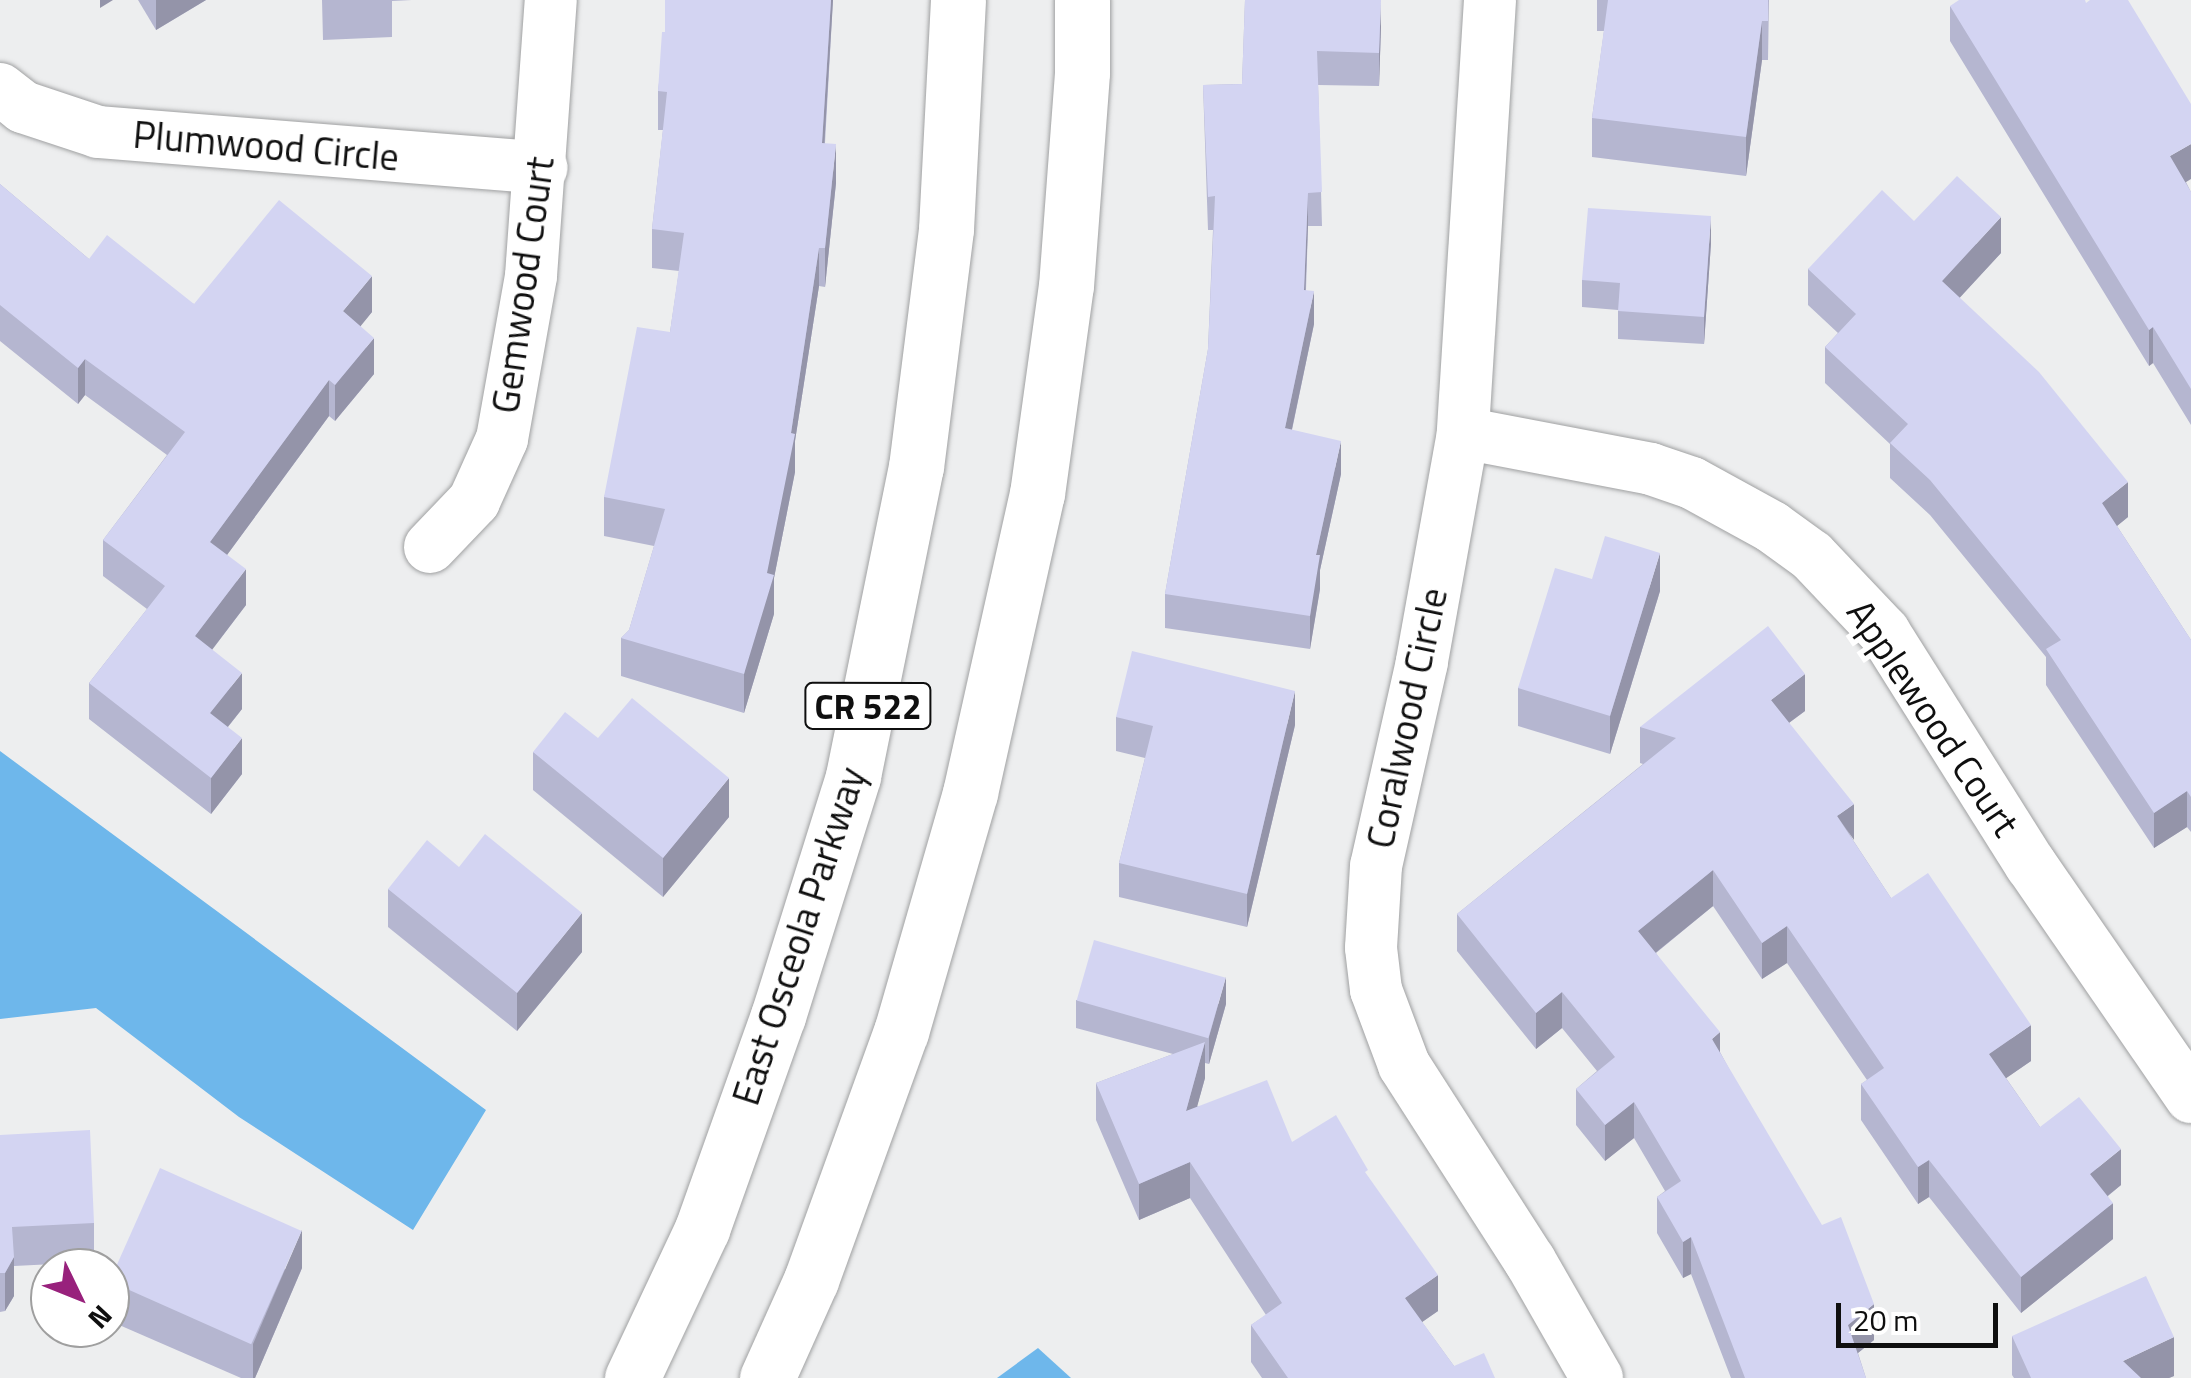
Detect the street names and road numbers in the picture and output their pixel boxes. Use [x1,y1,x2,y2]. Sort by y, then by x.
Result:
street label: Plumwood Circle [131,112,401,180]
street label: Gemwood Court [482,154,564,416]
street label: Coralwood Circle [1357,584,1457,852]
street label: Applewood Court [1837,591,2029,845]
road number: CR 522 [803,676,933,736]
street label: East Osceola Parkway [723,761,875,1111]

